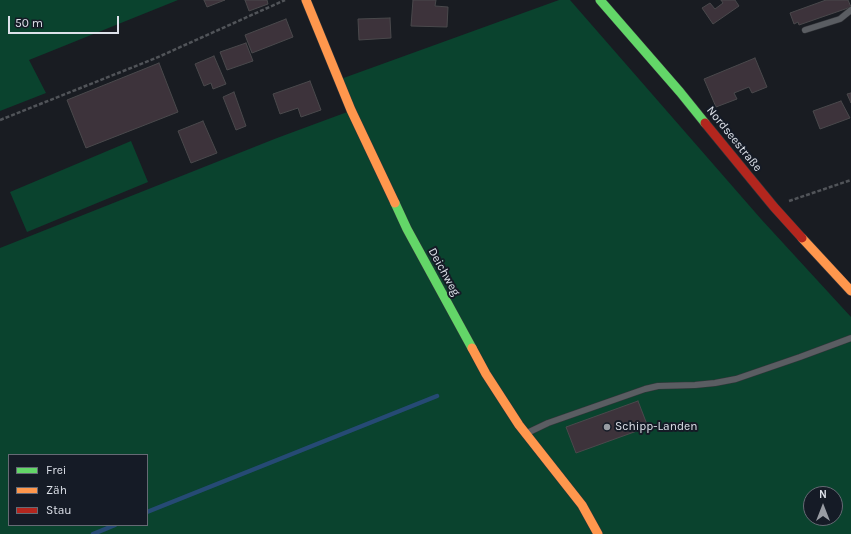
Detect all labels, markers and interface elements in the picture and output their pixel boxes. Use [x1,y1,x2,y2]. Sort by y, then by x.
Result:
scale bar [10,8,121,34]
text: 50 m [15,16,43,30]
street label: Nordseestraße [703,103,765,175]
street label: Deichweg [425,245,463,299]
place label: Schipp-Landen [615,420,697,434]
marker: Schipp-Landen [602,422,612,432]
legend [8,454,148,526]
text: Frei [46,463,66,477]
text: Zäh [46,483,67,497]
north arrow [803,486,843,526]
text: N [819,488,827,501]
text: Stau [46,503,72,517]

